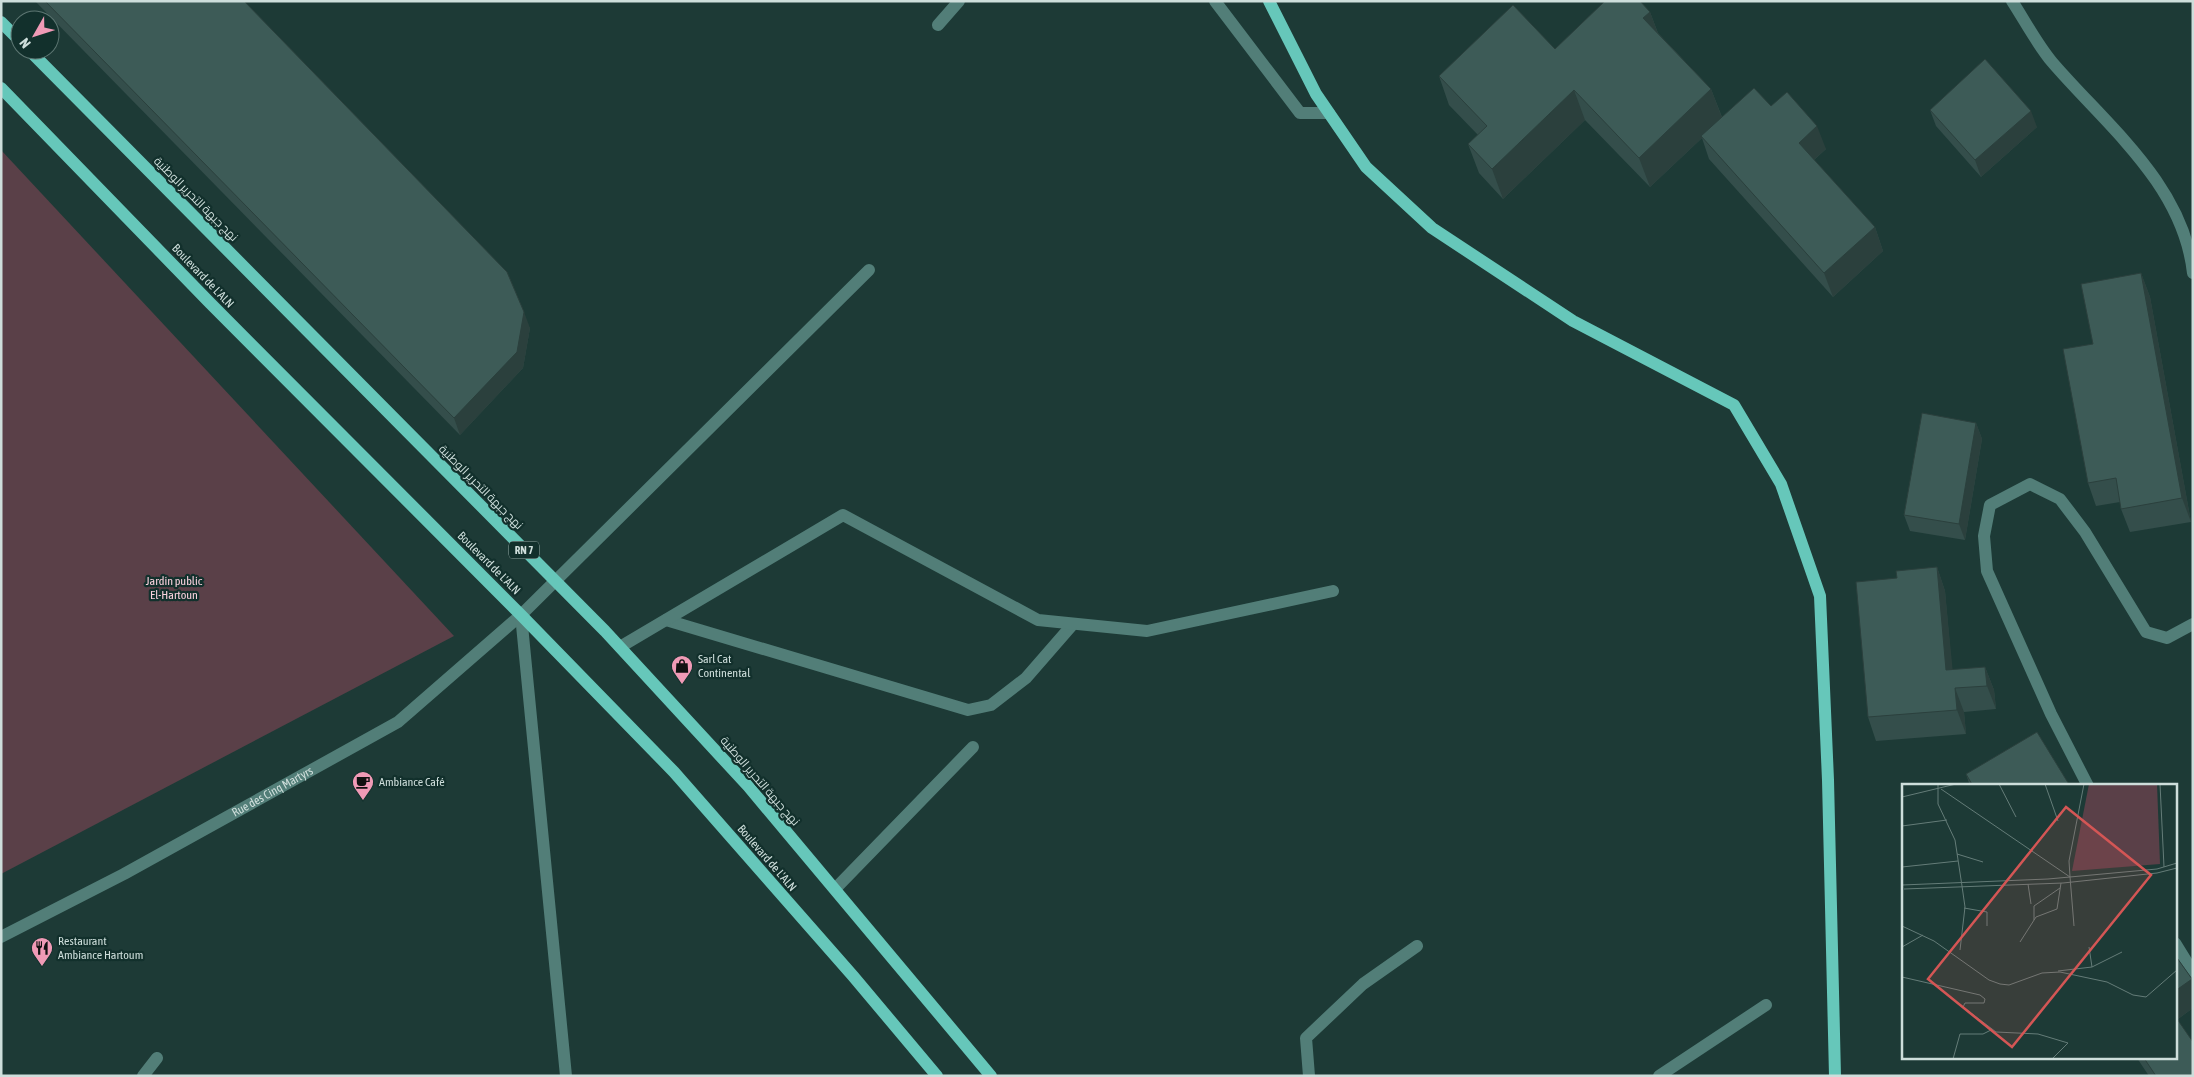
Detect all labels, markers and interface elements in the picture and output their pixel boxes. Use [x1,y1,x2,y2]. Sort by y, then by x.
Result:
north arrow [10,10,60,60]
text: N [16,35,34,51]
street label: نهج جبهة التحرير الوطنية [150,154,241,245]
street label: Boulevard de L'ALN [169,241,237,311]
street label: نهج جبهة التحرير الوطنية [435,442,526,533]
street label: Boulevard de L'ALN [455,529,523,597]
road number: RN 7 [509,542,539,558]
park label: Jardin public El-Hartoun [146,574,203,602]
place label: Sarl Cat Continental [698,652,751,680]
shop icon: Sarl Cat Continental [670,654,694,685]
street label: نهج جبهة التحرير الوطنية [717,734,803,829]
street label: Rue des Cinq Martyrs [229,764,316,820]
cafe icon: Ambiance Café [351,770,375,801]
place label: Ambiance Café [379,775,445,789]
inset map [1902,784,2176,1060]
street label: Boulevard de L'ALN [734,822,800,894]
place label: Restaurant Ambiance Hartoum [58,934,143,962]
restaurant icon: Restaurant Ambiance Hartoum [30,936,54,967]

